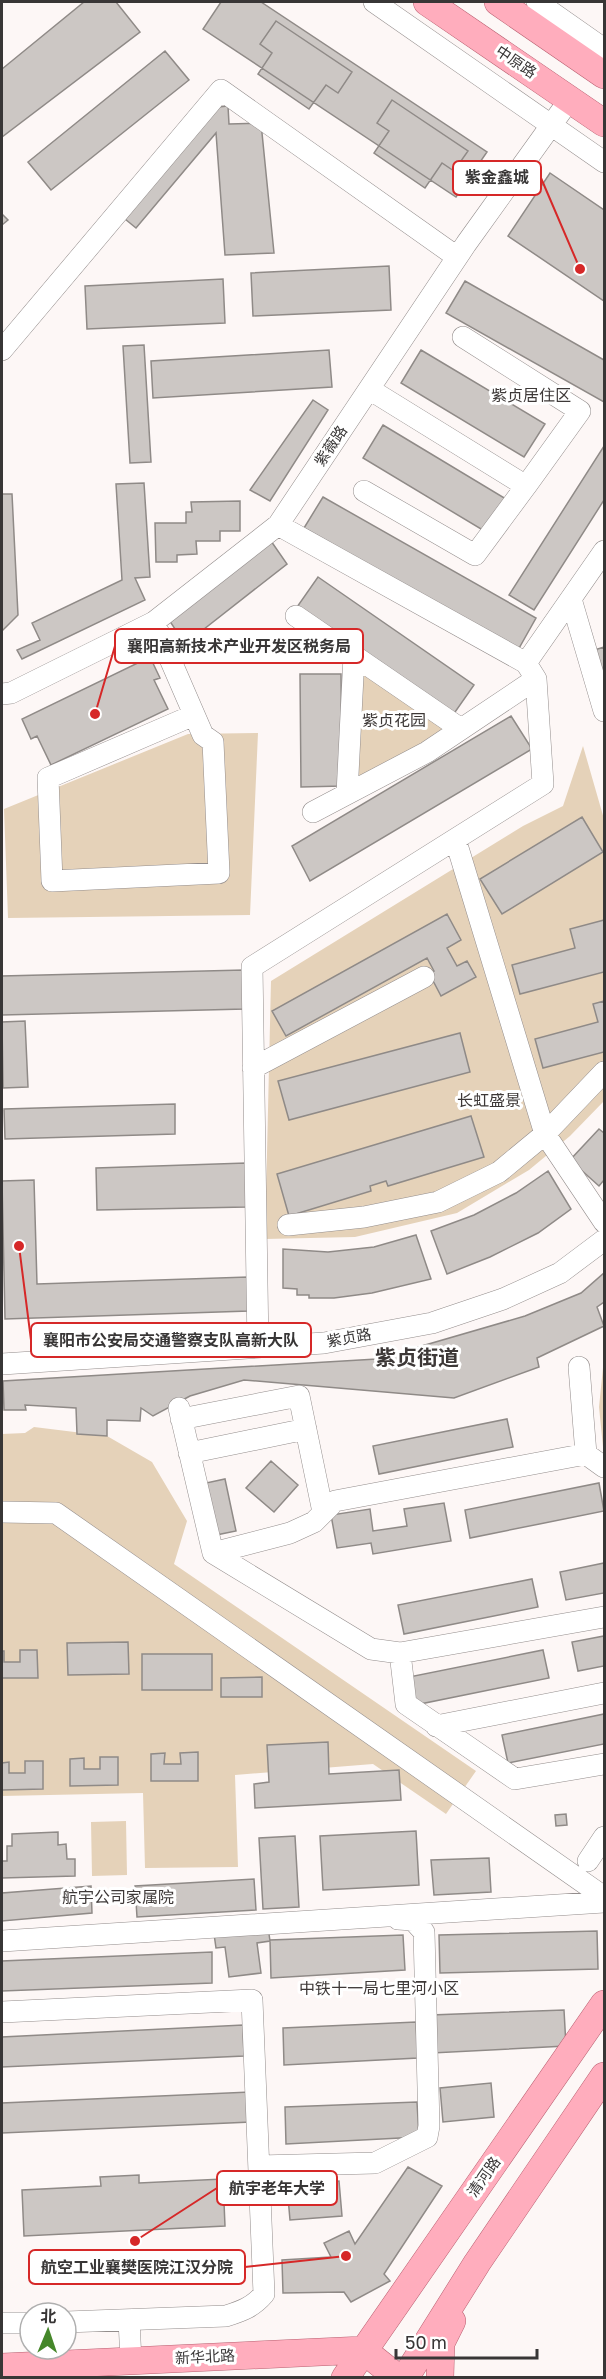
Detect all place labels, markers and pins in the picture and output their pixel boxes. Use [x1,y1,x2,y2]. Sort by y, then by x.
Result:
callout: 紫金鑫城 [453,161,541,195]
callout: 襄阳高新技术产业开发区税务局 [115,629,363,663]
callout: 襄阳市公安局交通警察支队高新大队 [31,1323,311,1357]
callout: 航宇老年大学 [217,2171,337,2205]
callout: 航空工业襄樊医院江汉分院 [29,2250,245,2284]

